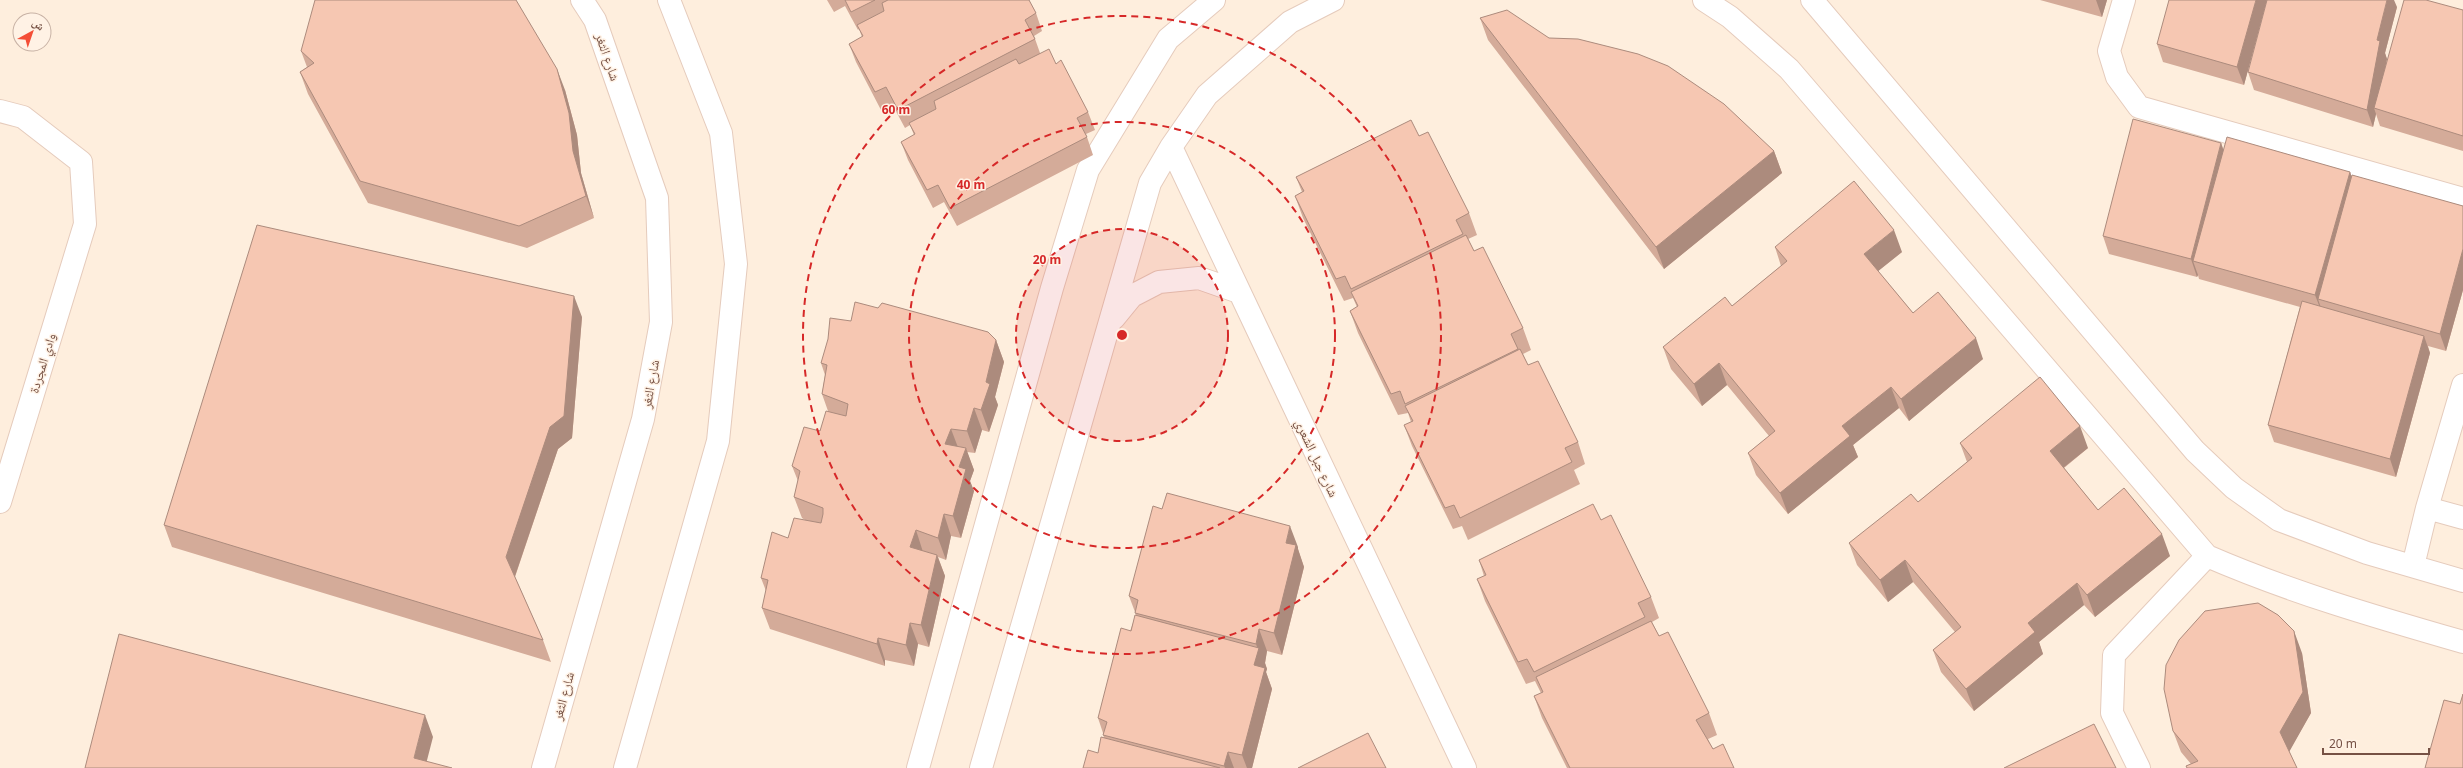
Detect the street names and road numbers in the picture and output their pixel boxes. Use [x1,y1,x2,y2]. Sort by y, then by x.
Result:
street label: شارع الثغر [590,30,625,84]
street label: وادي المجردة [24,331,62,396]
street label: شارع الثغر [637,358,664,411]
street label: شارع جبل الشعري [1289,416,1343,501]
street label: شارع الثغر [548,670,579,723]

